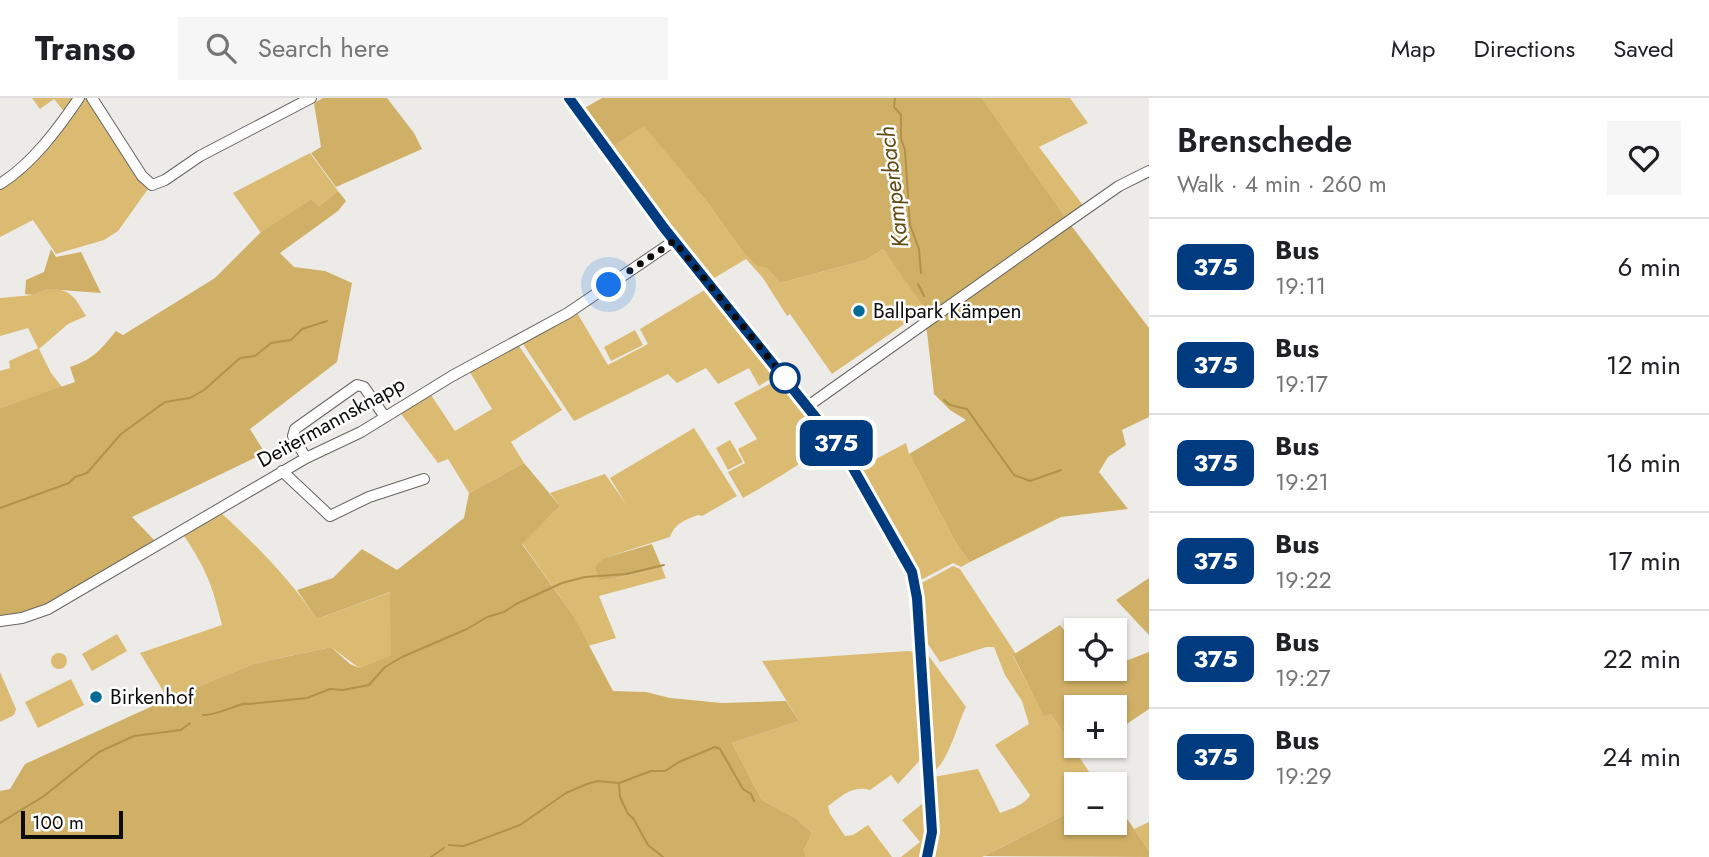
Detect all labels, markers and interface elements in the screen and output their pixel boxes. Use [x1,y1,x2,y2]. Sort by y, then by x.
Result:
search box [178,17,668,80]
text: Transo [35,25,136,72]
icon: search [202,29,240,67]
text: Search here [258,29,389,67]
text: Map [1391,31,1436,66]
text: Directions [1474,31,1575,66]
text: Saved [1613,31,1674,66]
text: Brenschede [1177,117,1352,164]
button: heart [1607,121,1681,195]
water label: Kamperbach [869,124,917,250]
text: Walk · 4 min · 260 m [1177,167,1387,201]
text: Bus [1275,231,1319,269]
text: 6 min [1618,248,1681,286]
text: 375 [1193,249,1238,284]
your location [591,267,626,302]
text: 19:11 [1275,269,1326,303]
place label: Ballpark Kämpen [873,296,1022,326]
marker: Ballpark Kämpen [851,303,867,319]
text: Bus [1275,329,1319,367]
text: 12 min [1606,346,1681,384]
text: 375 [1193,347,1238,382]
unlabelled marker [770,363,800,393]
text: 19:17 [1275,367,1328,401]
street label: Deitermannsknapp [252,369,410,475]
line badge: 375 [796,420,876,466]
text: 375 [814,425,858,460]
text: Bus [1275,427,1319,465]
text: 16 min [1606,444,1681,482]
text: 375 [1193,445,1238,480]
text: 19:21 [1275,465,1329,499]
text: Bus [1275,525,1319,563]
text: 17 min [1607,542,1681,580]
text: 375 [1193,543,1238,578]
text: 19:22 [1275,563,1332,597]
map controls [1064,618,1127,835]
button: locate [1064,618,1127,681]
text: Bus [1275,623,1319,661]
text: 22 min [1603,640,1681,678]
text: 375 [1193,641,1238,676]
text: 19:27 [1275,661,1331,695]
place label: Birkenhof [110,682,195,712]
marker: Birkenhof [88,689,104,705]
button: + [1064,695,1127,758]
text: Bus [1275,721,1319,759]
text: 24 min [1603,738,1681,776]
text: 375 [1193,739,1238,774]
text: 19:29 [1275,759,1332,793]
button: − [1064,772,1127,835]
scale bar [21,808,122,840]
text: 100 m [32,809,84,836]

